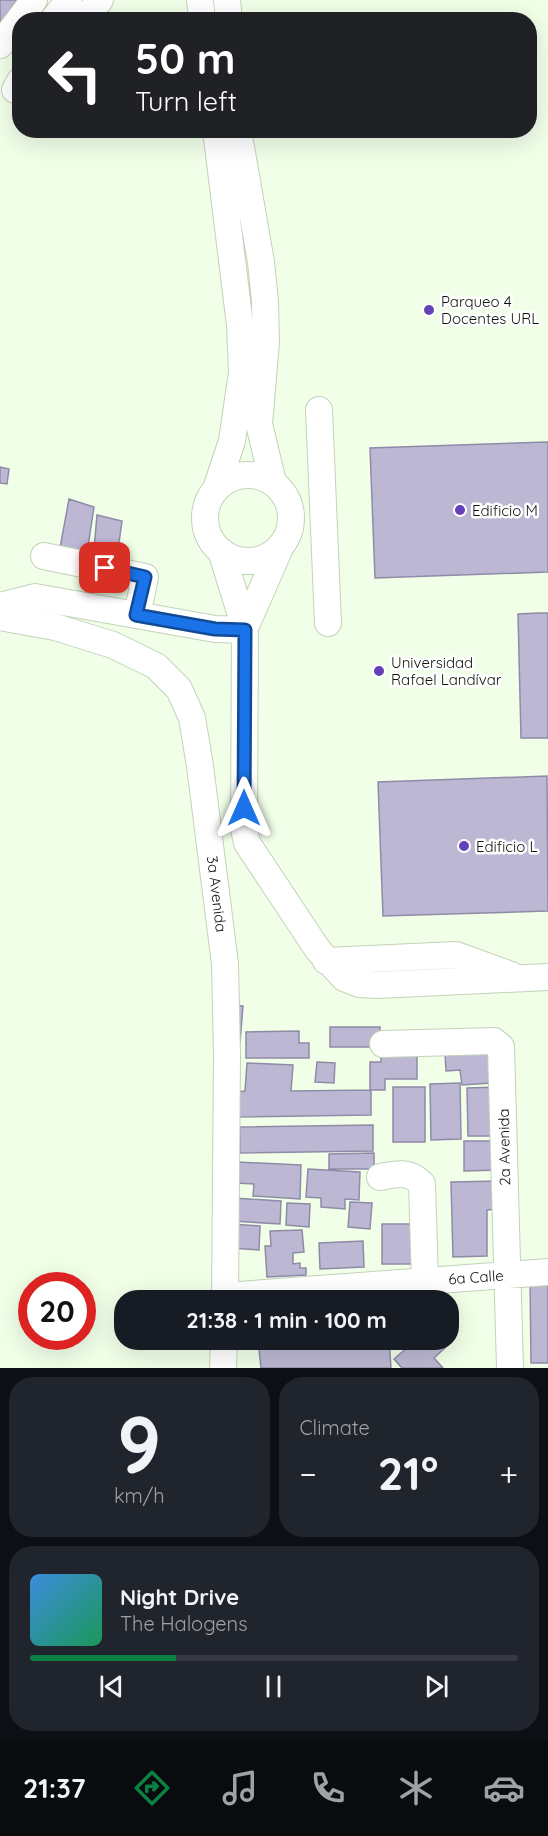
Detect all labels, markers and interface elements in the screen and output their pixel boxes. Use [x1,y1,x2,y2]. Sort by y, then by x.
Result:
text: 50 m [135,32,235,85]
icon: left [36,36,114,114]
text: Turn left [135,84,237,118]
place label: Parqueo 4 Docentes URL [441,292,539,328]
marker: Parqueo 4 Docentes URL [422,303,436,317]
place label: Edificio M [472,501,538,520]
marker: Edificio M [453,503,467,517]
pin [79,542,130,593]
icon: arrive [88,551,121,584]
place label: Universidad Rafael Landívar [391,653,502,689]
marker: Universidad Rafael Landívar [372,664,386,678]
position arrow [212,776,276,840]
place label: Edificio L [476,837,537,856]
marker: Edificio L [457,839,471,853]
street label: 3a Avenida [203,855,231,933]
street label: 2a Avenida [494,1108,514,1186]
street label: 6a Calle [448,1266,504,1288]
speed limit sign: 20 [18,1272,96,1350]
text: 21:38 · 1 min · 100 m [186,1306,387,1334]
text: 9 [117,1395,161,1493]
text: Climate [300,1415,370,1440]
text: 21° [378,1445,438,1501]
text: − [300,1453,317,1494]
text: + [499,1453,518,1494]
text: km/h [114,1483,165,1508]
text: Night Drive [120,1583,239,1611]
text: The Halogens [120,1611,248,1636]
icon: previous [95,1670,128,1703]
icon: pause [257,1670,290,1703]
icon: next [420,1670,453,1703]
icon: directions [131,1767,173,1809]
icon: music [219,1767,261,1809]
icon: phone [307,1767,349,1809]
icon: climate [395,1767,437,1809]
icon: car [483,1767,525,1809]
text: 21:37 [23,1771,86,1805]

